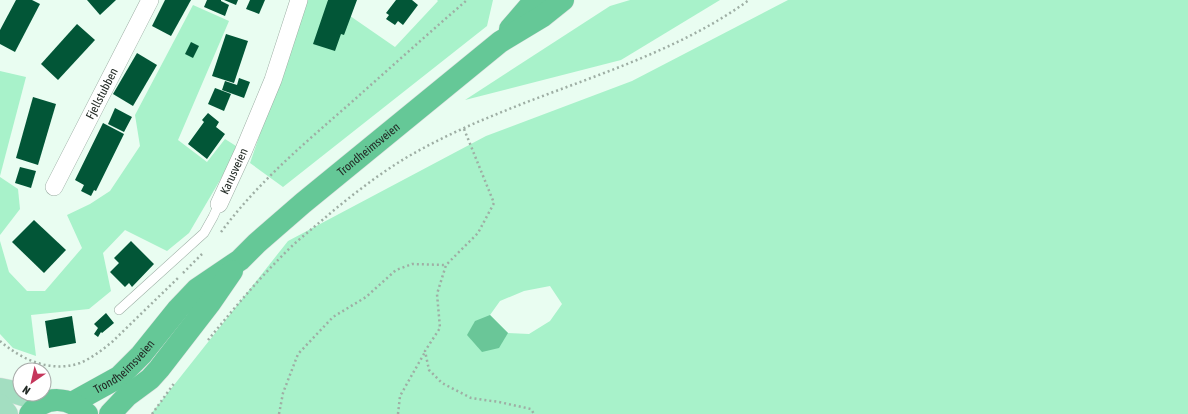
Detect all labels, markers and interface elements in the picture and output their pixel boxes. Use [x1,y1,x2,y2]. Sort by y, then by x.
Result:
street label: Fjellstubben [83,66,121,122]
street label: Trondheimsveien [335,120,403,179]
street label: Karusveien [217,146,251,197]
street label: Trondheimsveien [91,337,157,397]
north arrow [12,362,52,402]
text: N [20,383,32,397]

